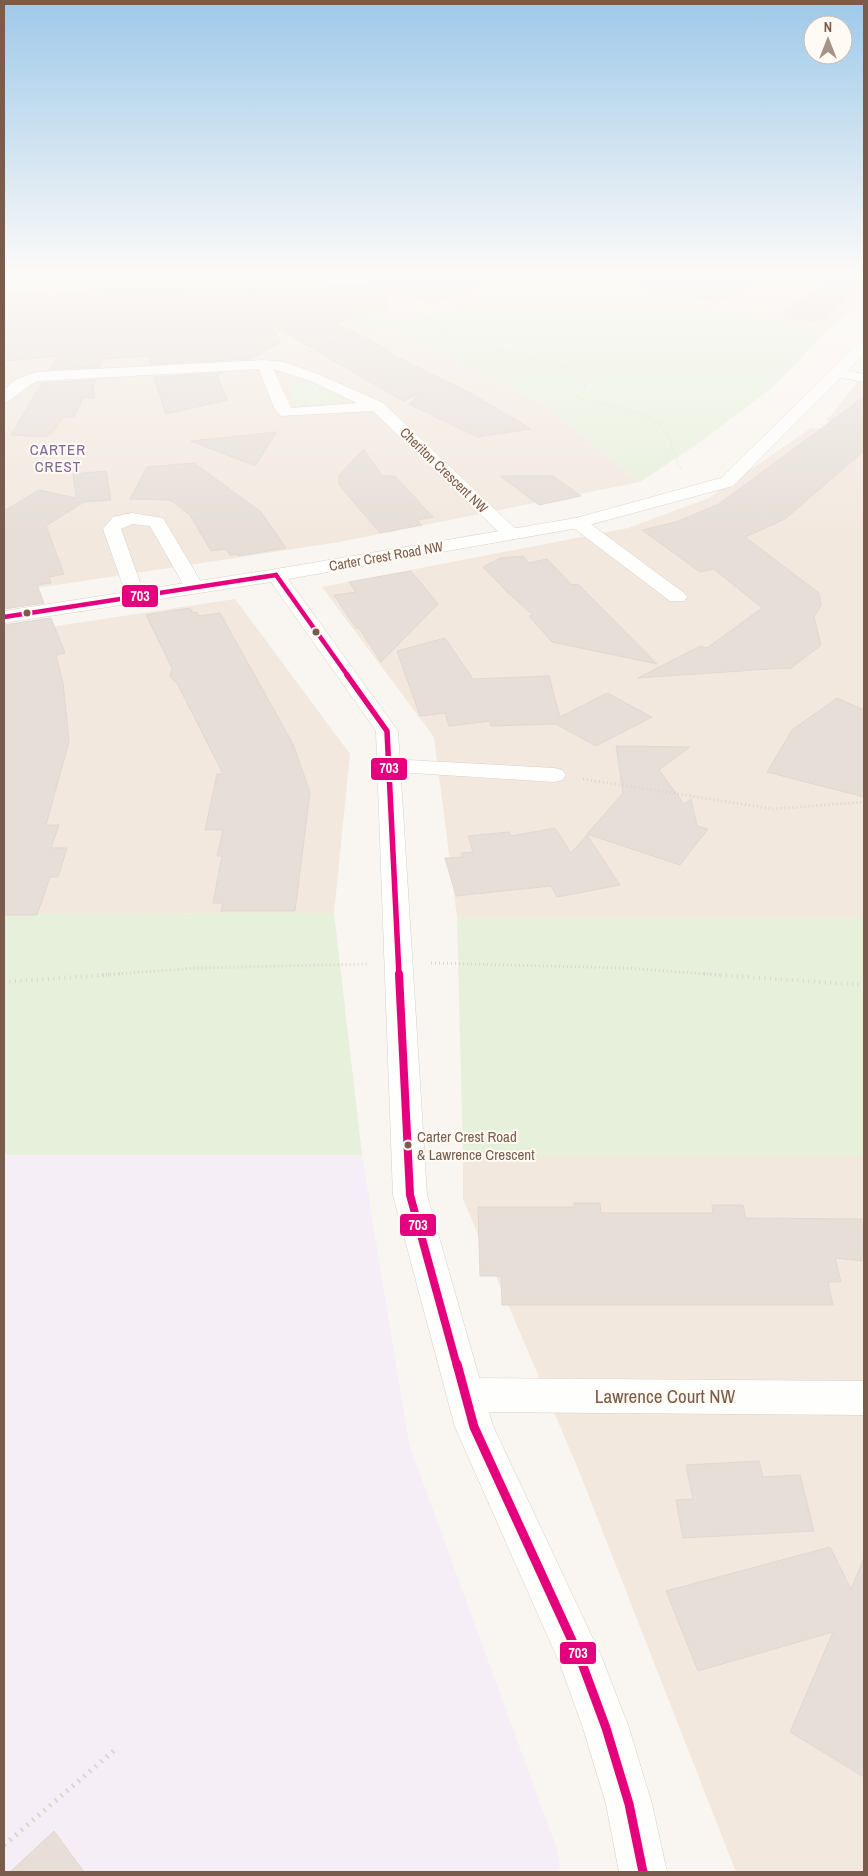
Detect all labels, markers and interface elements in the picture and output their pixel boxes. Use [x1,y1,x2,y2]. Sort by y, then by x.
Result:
north arrow [803,15,853,65]
text: N [824,18,832,36]
street label: Cheriton Crescent NW [396,423,492,517]
district label: CARTER CREST [30,439,86,477]
street label: Carter Crest Road NW [328,537,445,575]
line badge: 703 [121,584,159,608]
text: 703 [130,587,150,605]
unlabelled marker [22,608,32,618]
unlabelled marker [311,627,321,637]
line badge: 703 [370,757,408,781]
text: 703 [379,759,399,777]
place label: Carter Crest Road & Lawrence Crescent [417,1126,535,1165]
marker: Carter Crest Road & Lawrence Crescent [403,1140,413,1150]
line badge: 703 [399,1213,437,1237]
text: 703 [408,1216,428,1234]
street label: Lawrence Court NW [595,1383,735,1409]
line badge: 703 [559,1641,597,1665]
text: 703 [568,1644,588,1662]

